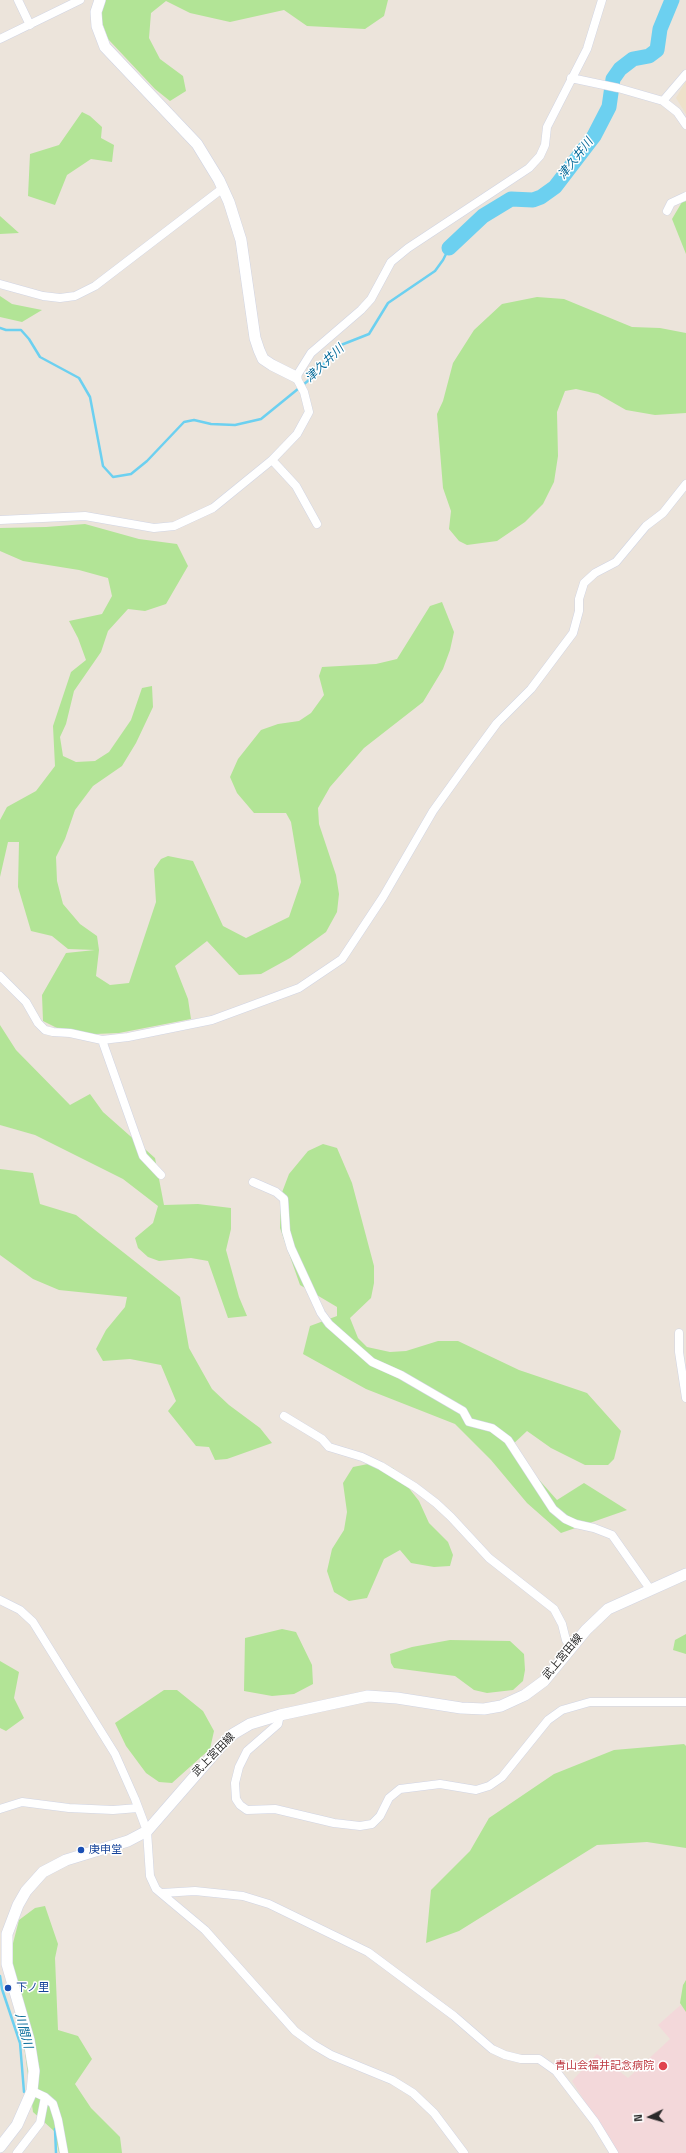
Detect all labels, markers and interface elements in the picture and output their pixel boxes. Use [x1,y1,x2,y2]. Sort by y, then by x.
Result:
water label: 津久井川 [556,136,596,182]
water label: 津久井川 [303,342,347,386]
street label: 武上宮田線 [540,1632,586,1682]
street label: 武上宮田線 [190,1731,238,1779]
place label: 庚申堂 [89,1843,122,1857]
marker: 庚申堂 [76,1845,86,1855]
place label: 下ノ里 [16,1981,49,1995]
marker: 下ノ里 [3,1983,13,1993]
water label: 川間川 [11,2012,35,2050]
place label: 青山会福井記念病院 [555,2059,654,2073]
marker: 青山会福井記念病院 [657,2060,669,2072]
north arrow [630,2097,670,2137]
text: N [630,2114,646,2123]

